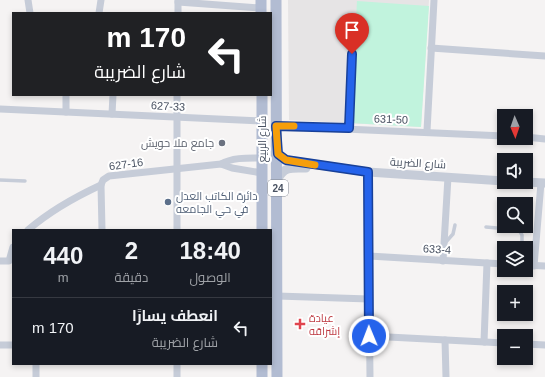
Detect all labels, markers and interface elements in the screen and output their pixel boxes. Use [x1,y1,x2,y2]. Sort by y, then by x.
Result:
pin [335,13,369,54]
icon: arrive [341,19,363,41]
text: 170 m [107,22,186,53]
icon: left [200,28,252,80]
text: شارع الضريبة [94,62,186,82]
street label: 627-33 [151,99,185,113]
north arrow [497,109,533,145]
map controls [497,109,533,365]
street label: 631-50 [374,112,408,126]
street label: شارع الربيع [256,116,270,162]
place label: جامع ملا حويش [141,137,214,151]
marker: جامع ملا حويش [217,138,227,148]
button: sound [497,153,533,189]
street label: 627-16 [108,156,144,172]
street label: شارع الضريبة [390,156,446,172]
road number: 24 [268,180,288,196]
place label: دائرة الكاتب العدل في حي الجامعه [176,190,258,218]
marker: دائرة الكاتب العدل في حي الجامعه [163,197,173,207]
button: search [497,197,533,233]
text: 2 [125,237,138,264]
text: 18:40 [179,237,241,264]
button: layers [497,241,533,277]
text: 440 [43,242,83,269]
street label: 633-4 [423,242,451,256]
text: m [58,270,69,285]
text: دقيقة [114,270,148,285]
text: الوصول [189,270,231,285]
button: + [497,285,533,321]
text: انعطف يسارًا [132,307,218,324]
place label: عيادة إشراقه [309,312,340,338]
position arrow [348,315,390,357]
icon: left [230,317,252,339]
marker: عيادة إشراقه [294,318,306,330]
text: 170 m [32,319,74,336]
button: − [497,329,533,365]
text: شارع الضريبة [152,335,218,350]

